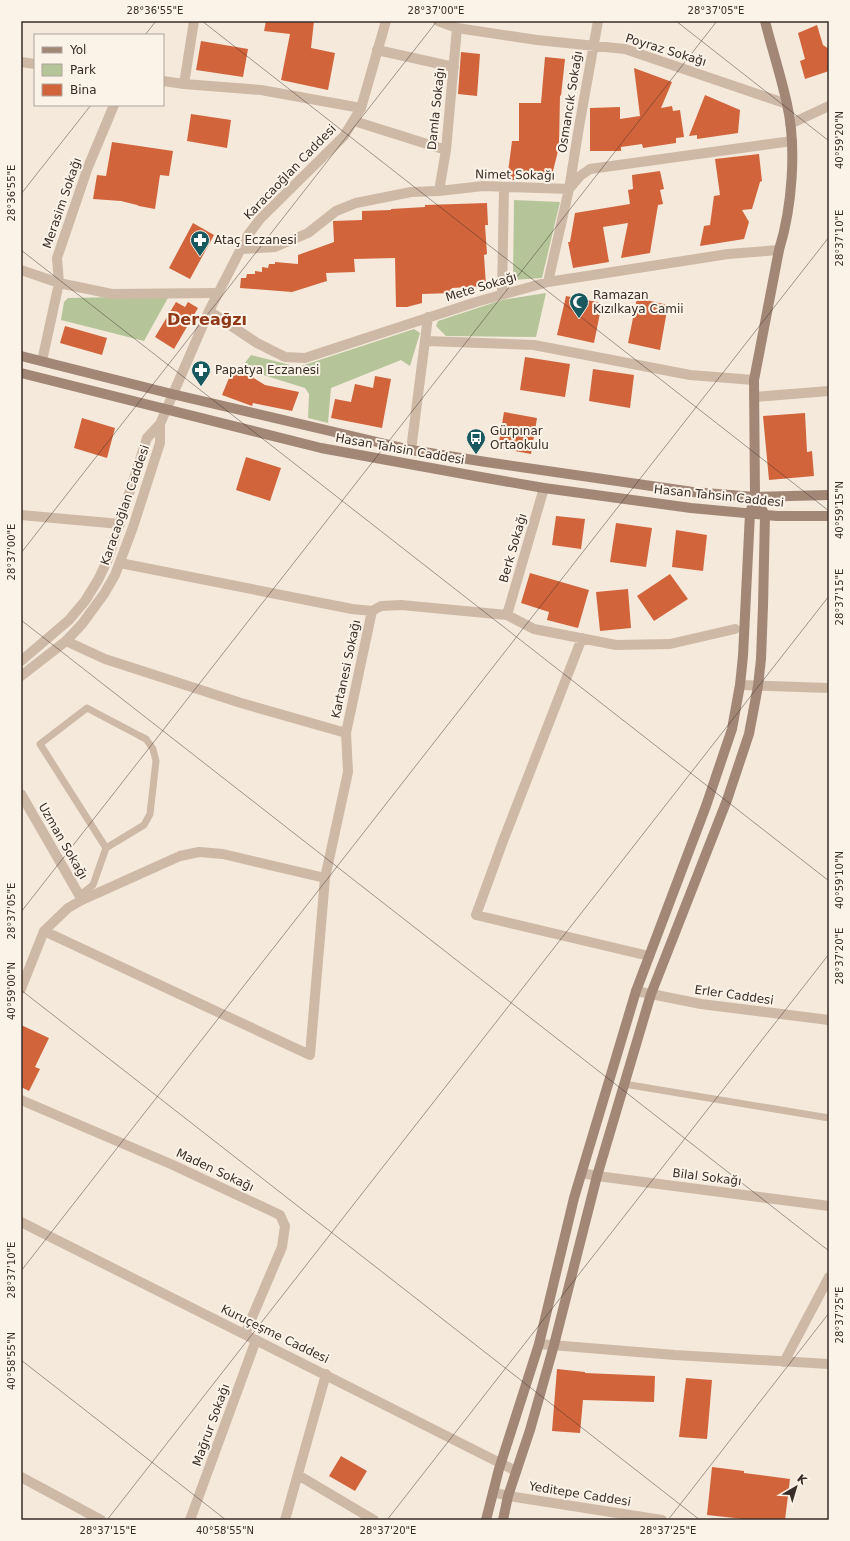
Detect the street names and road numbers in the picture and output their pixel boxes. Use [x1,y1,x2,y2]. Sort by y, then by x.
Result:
street label: Poyraz Sokağı [624,31,708,69]
street label: Osmancık Sokağı [555,50,585,154]
street label: Damla Sokağı [425,67,447,151]
street label: Karacaoğlan Caddesi [241,122,339,222]
street label: Merasim Sokağı [40,156,84,250]
street label: Nimet Sokağı [475,167,555,183]
street label: Mete Sokağı [444,270,518,304]
street label: Hasan Tahsin Caddesi [334,431,466,467]
street label: Karacaoğlan Caddesi [98,443,152,567]
street label: Hasan Tahsin Caddesi [653,482,785,510]
street label: Berk Sokağı [496,512,530,584]
street label: Kartanesi Sokağı [329,618,363,720]
street label: Uzman Sokağı [36,800,90,882]
street label: Erler Caddesi [693,983,775,1007]
street label: Maden Sokağı [174,1146,256,1194]
street label: Bilal Sokağı [672,1166,742,1188]
street label: Kuruçeşme Caddesi [219,1302,331,1366]
street label: Mağrur Sokağı [190,1382,232,1468]
street label: Yeditepe Caddesi [527,1479,632,1509]

